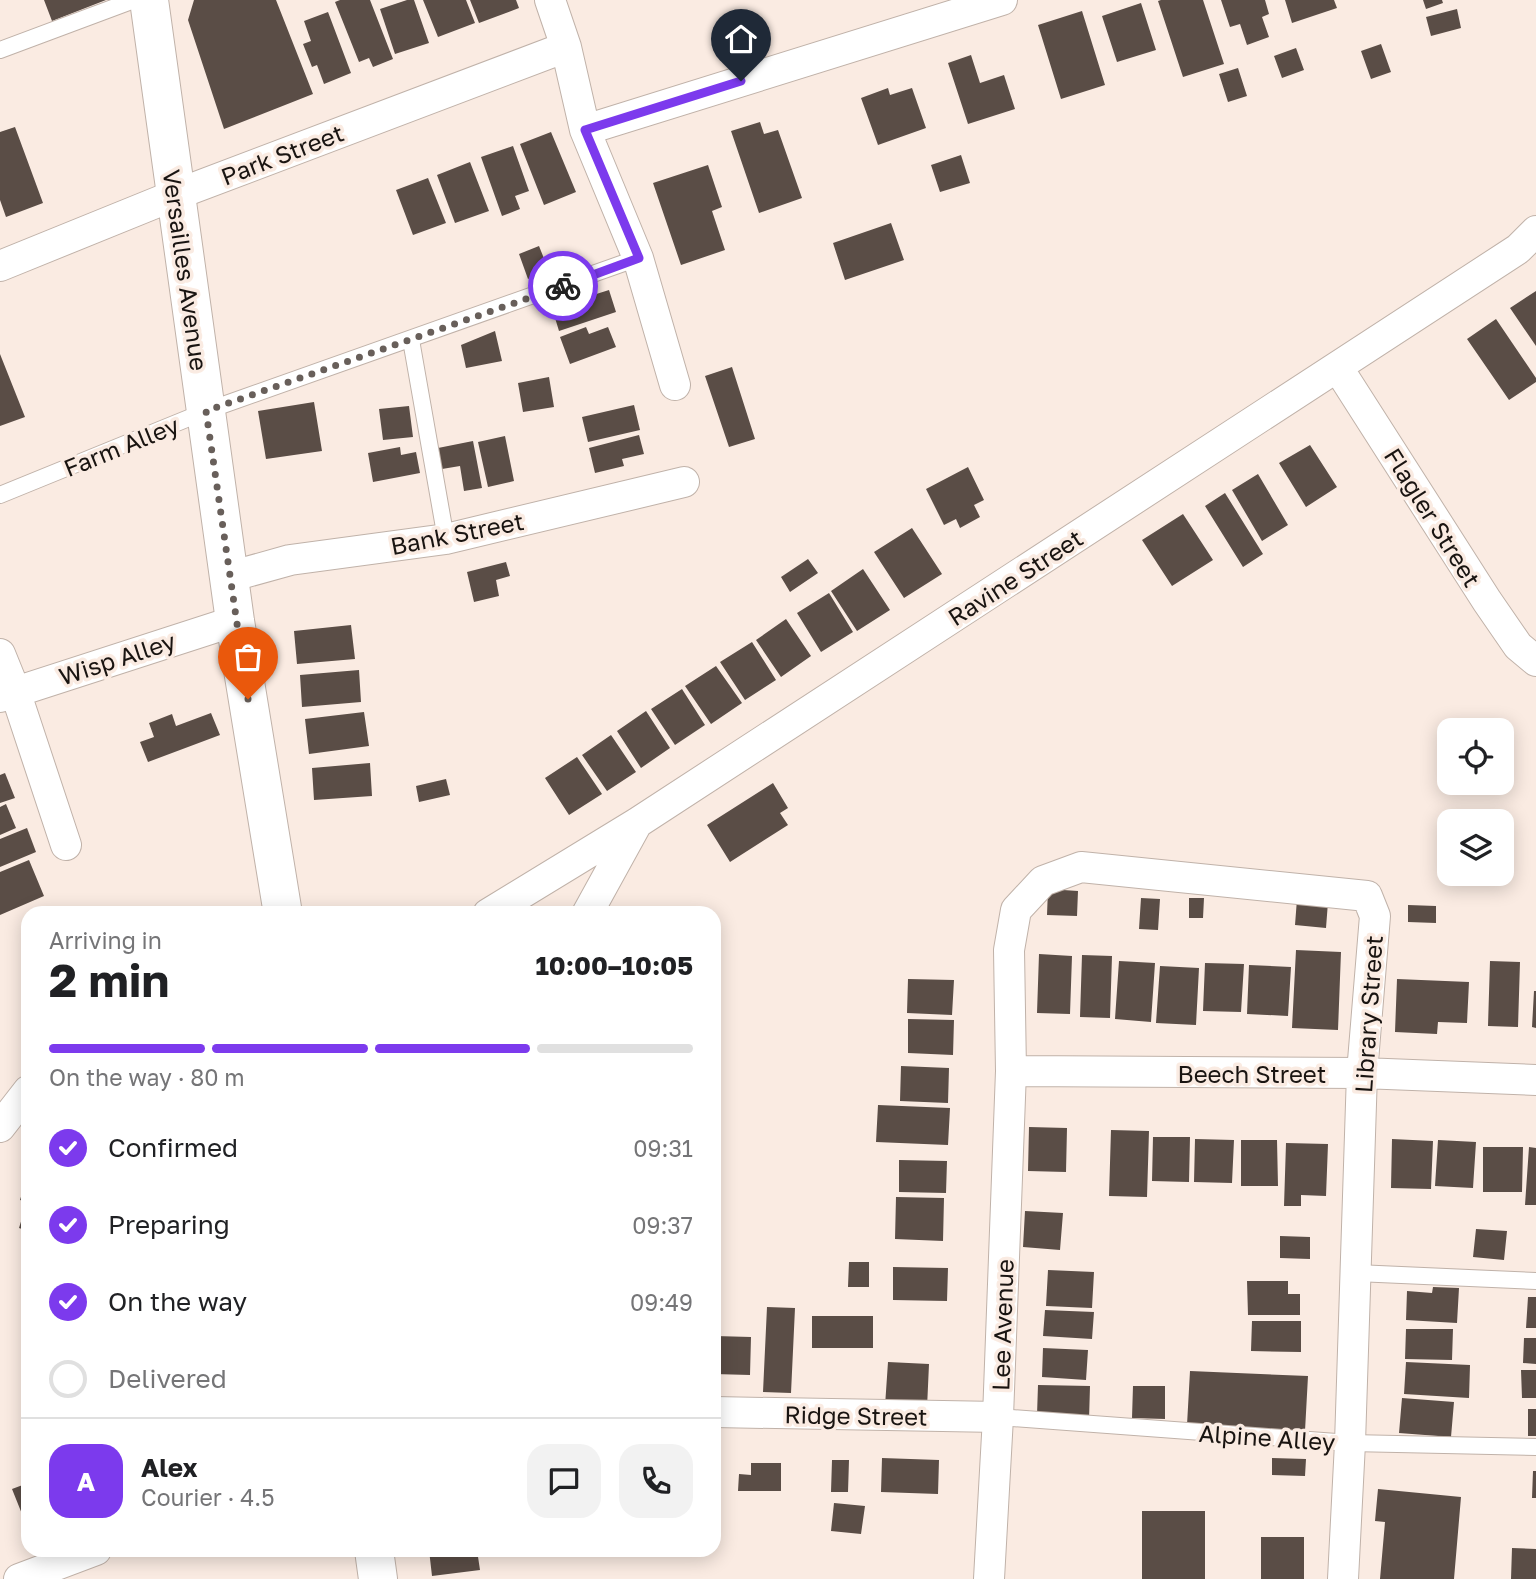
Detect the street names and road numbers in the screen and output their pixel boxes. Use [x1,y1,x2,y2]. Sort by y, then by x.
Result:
street label: Park Street [217,117,347,191]
street label: Versailles Avenue [158,167,214,373]
street label: Farm Alley [59,410,183,482]
street label: Flagler Street [1379,442,1487,592]
street label: Bank Street [388,506,526,560]
street label: Ravine Street [942,523,1088,631]
street label: Wisp Alley [55,626,179,690]
street label: Library Street [1348,934,1388,1094]
street label: Beech Street [1178,1059,1326,1088]
street label: Lee Avenue [985,1259,1019,1391]
street label: Ridge Street [784,1399,928,1431]
street label: Alpine Alley [1198,1418,1336,1456]

